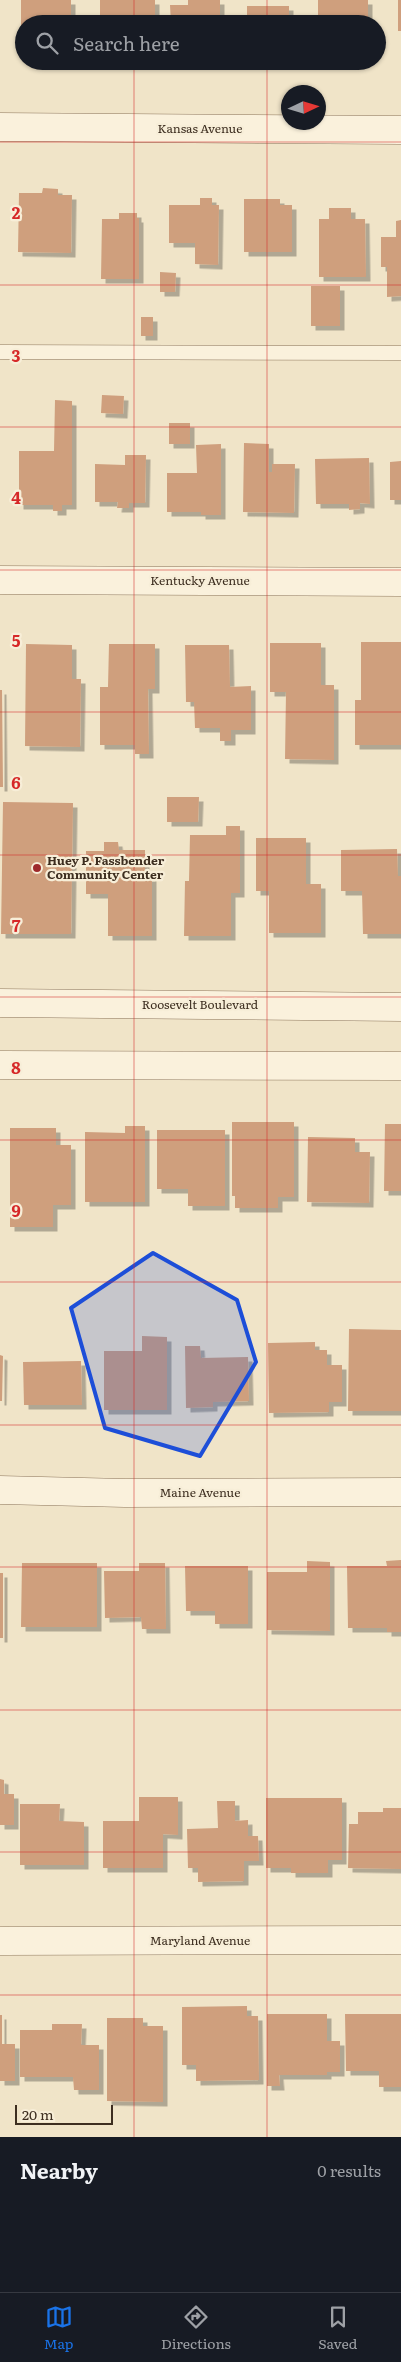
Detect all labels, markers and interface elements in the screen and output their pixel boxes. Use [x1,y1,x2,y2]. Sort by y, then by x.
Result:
search box [15,15,386,70]
icon: search [33,29,61,57]
text: Search here [73,29,180,57]
north arrow [281,85,326,130]
street label: Kansas Avenue [158,119,242,137]
text: 2 [12,200,21,224]
text: 3 [12,343,21,367]
text: 4 [11,485,21,509]
street label: Kentucky Avenue [150,571,250,589]
text: 5 [12,628,21,652]
text: 6 [11,770,21,794]
place label: Huey P. Fassbender Community Center [47,851,165,883]
marker: Huey P. Fassbender Community Center [31,862,43,874]
text: 7 [12,913,21,937]
street label: Roosevelt Boulevard [142,995,259,1013]
text: 8 [11,1055,21,1079]
text: 9 [11,1198,21,1222]
street label: Maine Avenue [160,1483,240,1501]
street label: Maryland Avenue [150,1931,250,1949]
scale bar [15,2102,112,2125]
text: 20 m [22,2104,54,2124]
text: Nearby [20,2154,98,2185]
text: 0 results [317,2158,381,2182]
tab: Map [44,2303,74,2353]
tab: Directions [161,2303,231,2353]
tab: Saved [318,2303,357,2353]

